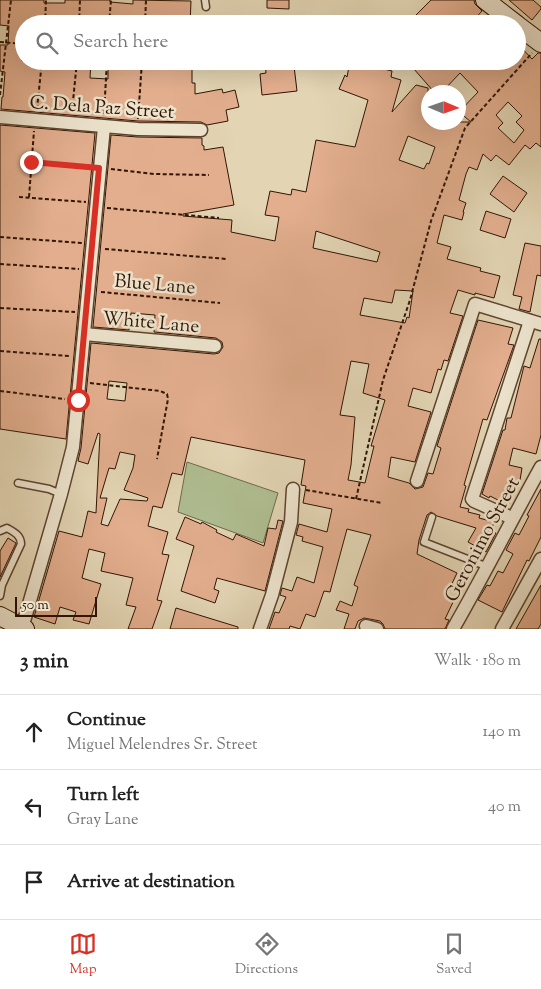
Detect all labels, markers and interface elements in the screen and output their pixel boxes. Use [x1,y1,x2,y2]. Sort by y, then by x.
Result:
search box [15,15,526,70]
icon: search [33,29,61,57]
text: Search here [73,29,168,56]
north arrow [421,85,466,130]
street label: C. Dela Paz Street [29,90,175,127]
route end [20,151,43,174]
street label: Blue Lane [113,269,196,302]
street label: White Lane [101,306,200,341]
route start [67,389,90,412]
street label: Geronimo Street [439,473,528,607]
scale bar [15,594,98,617]
text: 50 m [22,596,49,616]
text: 3 min [20,647,69,677]
text: Walk · 180 m [434,650,521,673]
text: Continue [67,707,146,734]
icon: ahead [20,718,48,746]
text: 140 m [483,721,521,744]
text: Miguel Melendres Sr. Street [67,734,258,757]
text: Turn left [67,782,139,809]
icon: left [20,793,48,821]
text: 40 m [488,796,521,819]
text: Gray Lane [67,809,138,832]
icon: arrive [20,868,48,896]
text: Arrive at destination [67,869,235,896]
tab: Map [69,930,97,980]
tab: Directions [235,930,298,980]
tab: Saved [436,930,472,980]

